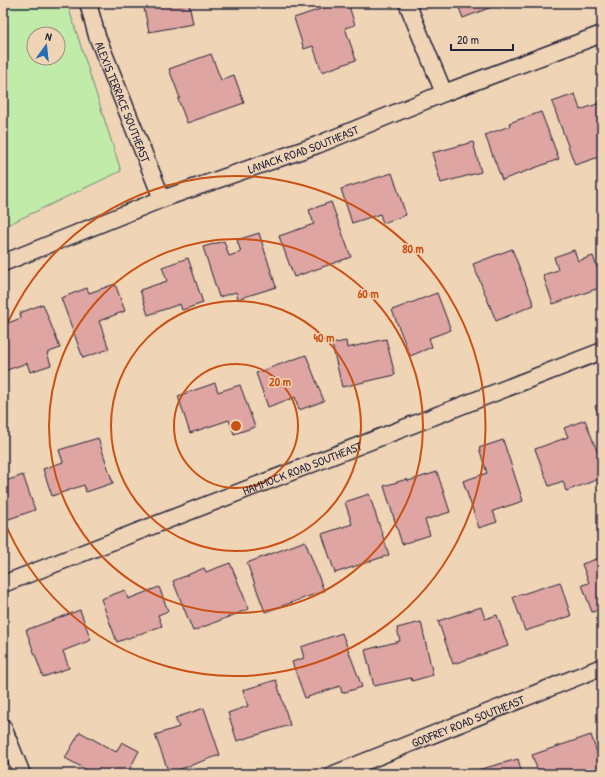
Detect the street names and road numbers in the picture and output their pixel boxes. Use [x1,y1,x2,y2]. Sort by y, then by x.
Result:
street label: ALEXIS TERRACE SOUTHEAST [91,39,155,165]
street label: LANACK ROAD SOUTHEAST [245,120,361,177]
street label: HAMMOCK ROAD SOUTHEAST [240,437,365,499]
street label: GODFREY ROAD SOUTHEAST [409,690,527,751]

